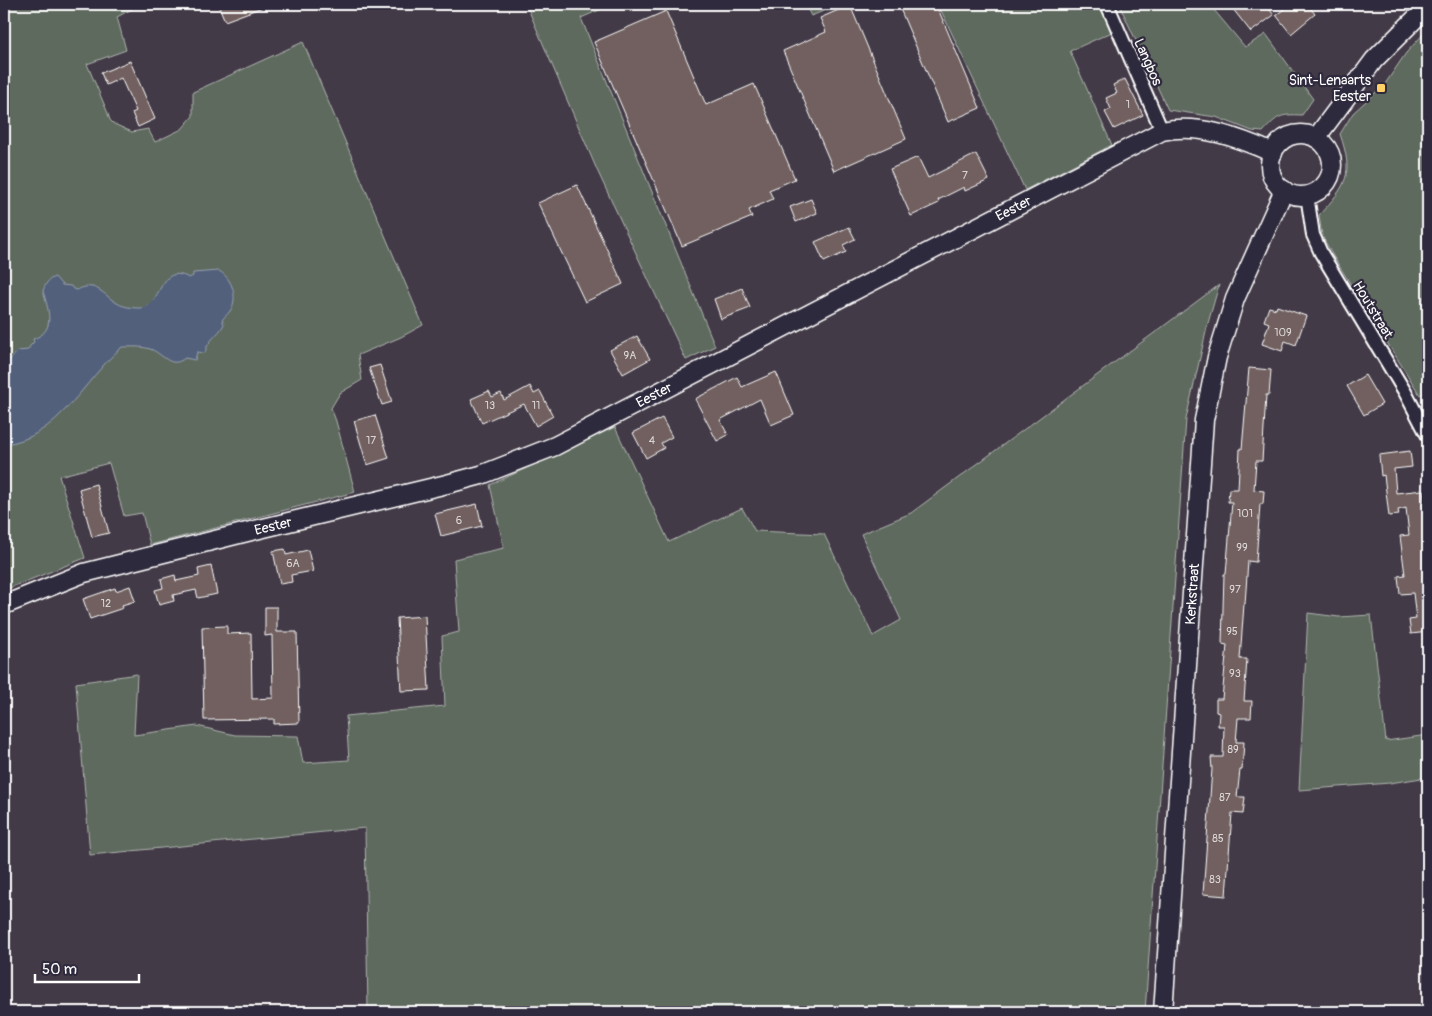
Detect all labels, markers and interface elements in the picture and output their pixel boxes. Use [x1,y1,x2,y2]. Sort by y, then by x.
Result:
street label: Langbos [1130,36,1166,89]
place label: Sint-Lenaarts Eester [1289,72,1372,105]
marker: Sint-Lenaarts Eester [1375,82,1387,94]
house number: 1 [1126,98,1130,111]
house number: 7 [962,169,968,182]
street label: Eester [993,192,1034,224]
street label: Houtstraat [1349,278,1397,342]
house number: 109 [1274,326,1292,339]
house number: 9A [624,349,636,362]
street label: Eester [633,378,675,411]
house number: 13 [485,399,495,412]
house number: 11 [532,399,540,412]
house number: 17 [366,434,376,447]
house number: 4 [649,434,656,447]
house number: 101 [1237,507,1253,520]
street label: Eester [253,513,293,538]
house number: 6 [456,514,462,527]
house number: 99 [1236,541,1248,554]
house number: 6A [286,557,300,570]
street label: Kerkstraat [1181,562,1203,625]
house number: 97 [1229,583,1241,596]
house number: 12 [101,597,111,610]
house number: 95 [1226,625,1238,638]
house number: 93 [1229,667,1241,680]
house number: 89 [1227,743,1239,756]
house number: 87 [1219,791,1231,804]
house number: 85 [1212,832,1224,845]
house number: 83 [1209,873,1221,886]
scale bar [35,951,139,983]
text: 50 m [42,960,77,979]

